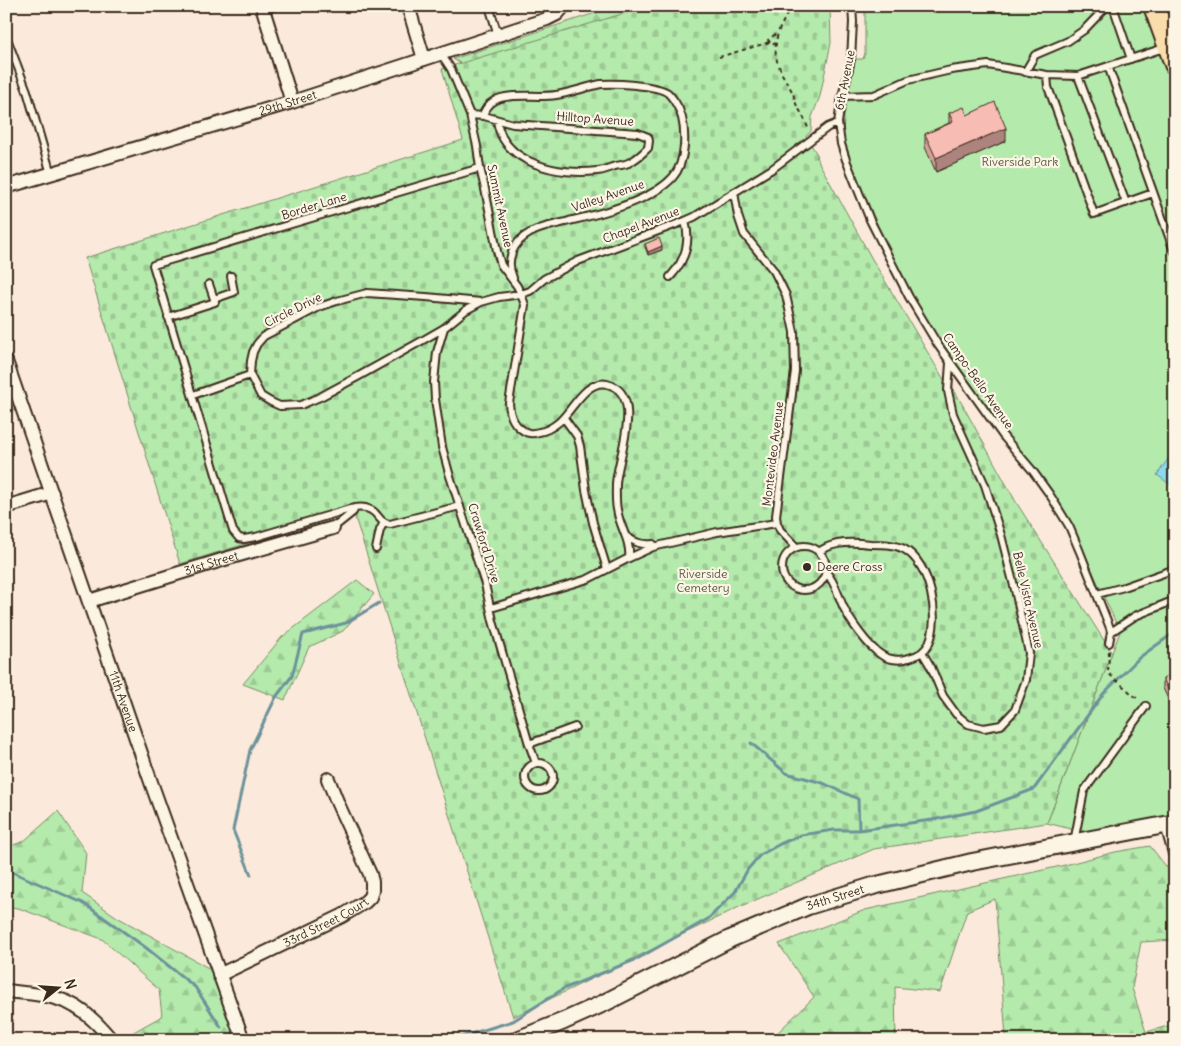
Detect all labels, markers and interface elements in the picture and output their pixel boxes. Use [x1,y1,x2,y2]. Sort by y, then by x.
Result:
street label: 6th Avenue [831,49,858,111]
street label: 29th Street [257,87,318,118]
street label: Hilltop Avenue [556,108,634,129]
park label: Riverside Park [982,154,1058,169]
street label: Summit Avenue [484,163,517,249]
street label: Valley Avenue [570,176,646,215]
street label: Border Lane [279,189,348,223]
street label: Chapel Avenue [600,203,681,246]
street label: Circle Drive [262,289,324,330]
street label: Campo-Bello Avenue [940,330,1017,431]
street label: Montevideo Avenue [759,401,786,507]
street label: Crawford Drive [465,501,504,584]
street label: 31st Street [182,548,240,578]
street label: Belle Vista Avenue [1010,550,1047,650]
place label: Deere Cross [817,559,883,574]
marker: Deere Cross [801,561,813,573]
park label: Riverside Cemetery [676,566,730,595]
street label: 11th Avenue [106,669,141,734]
street label: 34th Street [804,881,866,913]
street label: 33rd Street Court [281,895,372,950]
north arrow [32,964,82,1014]
text: N [60,977,80,991]

